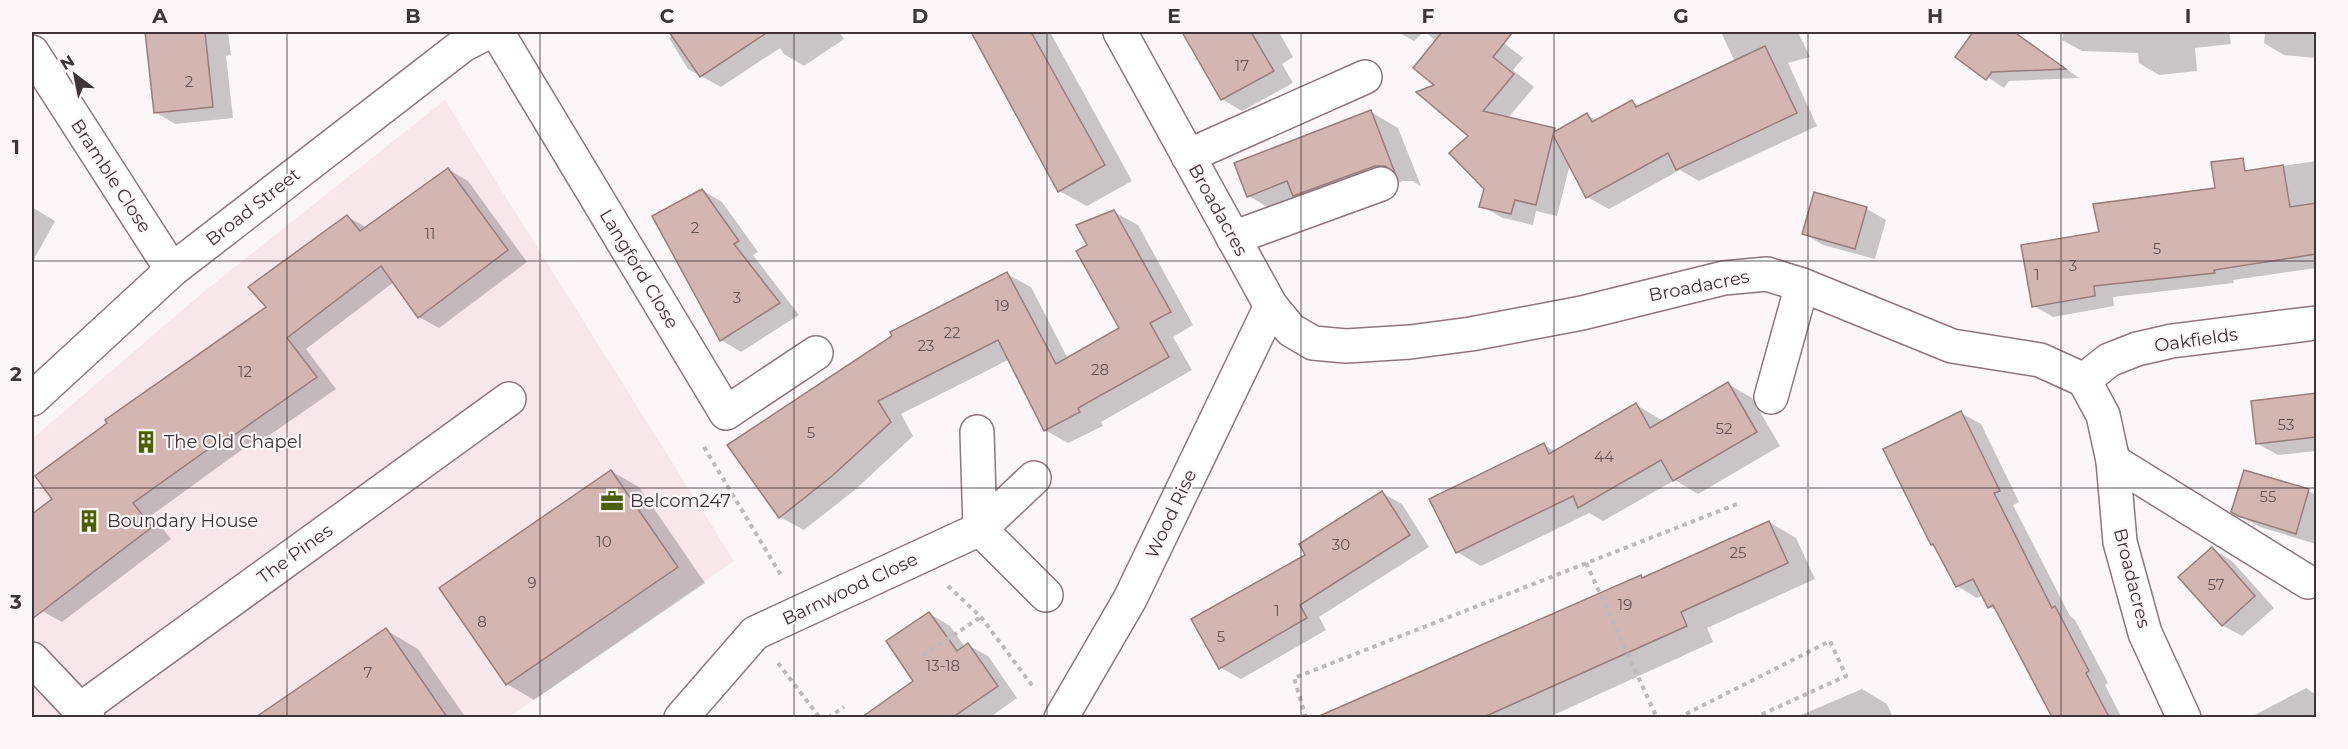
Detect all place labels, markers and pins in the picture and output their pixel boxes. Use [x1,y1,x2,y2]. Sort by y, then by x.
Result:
building icon: The Old Chapel [133,429,159,455]
place label: The Old Chapel [164,431,302,453]
office icon: Belcom247 [599,488,625,514]
place label: Belcom247 [630,490,731,512]
building icon: Boundary House [76,508,102,534]
place label: Boundary House [107,510,258,532]

